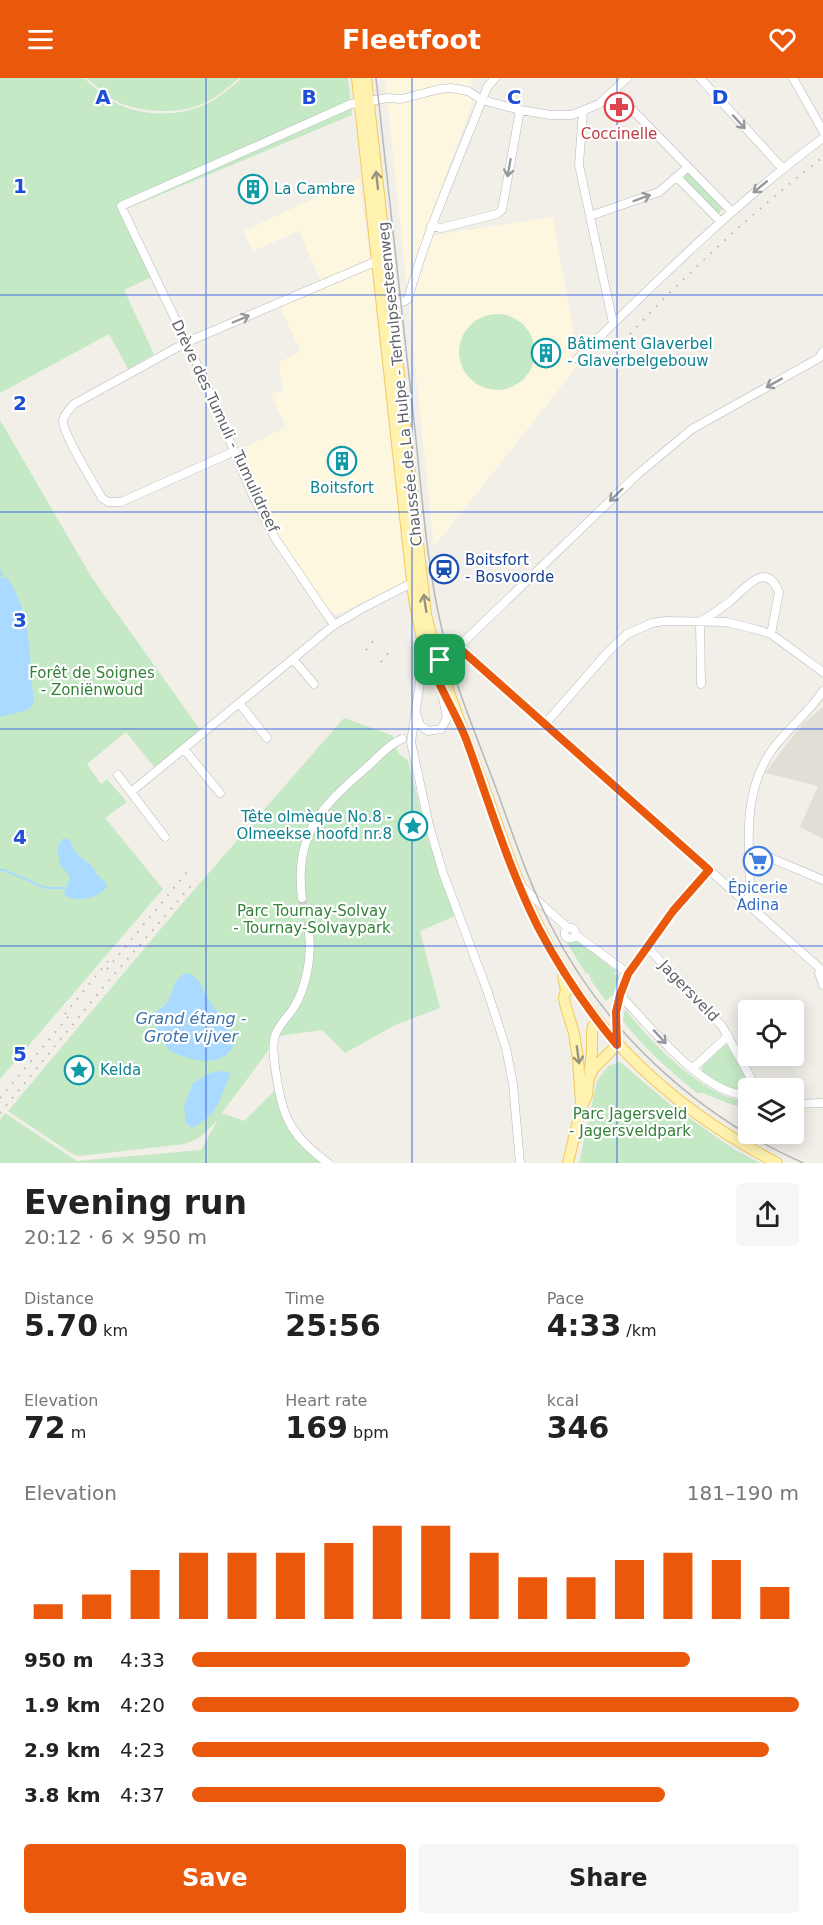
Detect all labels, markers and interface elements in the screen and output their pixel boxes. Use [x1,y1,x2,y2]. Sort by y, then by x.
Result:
icon: menu [24,23,57,56]
icon: heart [766,23,799,56]
text: Fleetfoot [342,24,481,55]
text: A [95,85,111,109]
text: B [301,85,317,109]
text: C [507,85,521,109]
text: D [712,85,728,109]
pharmacy icon: Coccinelle [603,91,635,123]
one-way arrow [732,114,746,129]
place label: Coccinelle [581,125,657,143]
one-way arrow [503,158,514,177]
one-way arrow [371,171,382,191]
building icon: La Cambre [237,173,269,205]
text: 1 [13,174,27,198]
place label: La Cambre [274,180,355,198]
one-way arrow [753,180,768,194]
one-way arrow [632,191,651,202]
street label: Chaussée de La Hulpe - Terhulpsesteenweg [374,221,426,547]
one-way arrow [231,313,249,324]
street label: Drève des Tumuli - Tumulidreef [168,317,283,536]
place label: Bâtiment Glaverbel - Glaverbelgebouw [567,335,713,370]
building icon: Bâtiment Glaverbel - Glaverbelgebouw [530,337,562,369]
one-way arrow [766,378,784,389]
text: 2 [13,391,27,415]
building icon: Boitsfort [326,445,358,477]
place label: Boitsfort [310,479,374,497]
one-way arrow [609,488,624,503]
place label: Boitsfort - Bosvoorde [465,551,554,586]
station icon: Boitsfort - Bosvoorde [428,553,460,585]
one-way arrow [419,594,430,614]
text: 3 [13,608,27,632]
pin [414,634,465,685]
icon: arrive [423,643,456,676]
park label: Forêt de Soignes - Zoniënwoud [29,664,155,699]
place label: Tête olmèque No.8 - Olmeekse hoofd nr.8 [236,808,392,843]
place icon: Tête olmèque No.8 - Olmeekse hoofd nr.8 [397,810,429,842]
text: 4 [13,825,27,849]
supermarket icon: Épicerie Adina [742,845,774,877]
place label: Épicerie Adina [728,878,788,914]
park label: Parc Tournay-Solvay - Tournay-Solvaypark [233,902,391,937]
street label: Jagersveld [655,956,723,1025]
map controls [738,1000,804,1144]
button: locate [738,1000,804,1066]
water label: Grand étang - Grote vijver [135,1009,247,1046]
one-way arrow [653,1030,667,1045]
text: 5 [13,1042,27,1066]
one-way arrow [572,1045,583,1065]
place icon: Kelda [63,1054,95,1086]
place label: Kelda [100,1061,141,1079]
button: layers [738,1078,804,1144]
park label: Parc Jagersveld - Jagersveldpark [569,1105,691,1140]
text: Evening run [24,1183,247,1222]
button: share [736,1183,799,1246]
text: 20:12 · 6 × 950 m [24,1225,207,1249]
text: Distance [24,1289,94,1308]
text: Time [285,1289,324,1308]
text: Pace [547,1289,584,1308]
text: 5.70 [24,1308,98,1343]
text: 25:56 [285,1308,381,1343]
text: 4:33 [547,1308,621,1343]
text: km [98,1321,128,1340]
text: /km [621,1321,657,1340]
text: Elevation [24,1391,98,1410]
text: Heart rate [285,1391,367,1410]
text: kcal [547,1391,579,1410]
text: 72 [24,1410,66,1445]
text: 169 [285,1410,348,1445]
text: 346 [547,1410,609,1445]
text: m [66,1423,86,1442]
text: bpm [348,1423,389,1442]
text: Elevation [24,1481,117,1505]
text: 181–190 m [687,1481,799,1505]
text: 950 m [24,1648,94,1672]
text: 4:33 [120,1648,165,1672]
text: 1.9 km [24,1693,101,1717]
text: 4:20 [120,1693,165,1717]
text: 2.9 km [24,1738,101,1762]
text: 4:23 [120,1738,165,1762]
text: 3.8 km [24,1783,101,1807]
text: 4:37 [120,1783,165,1807]
button: Save [24,1844,406,1913]
button: Share [418,1844,799,1913]

